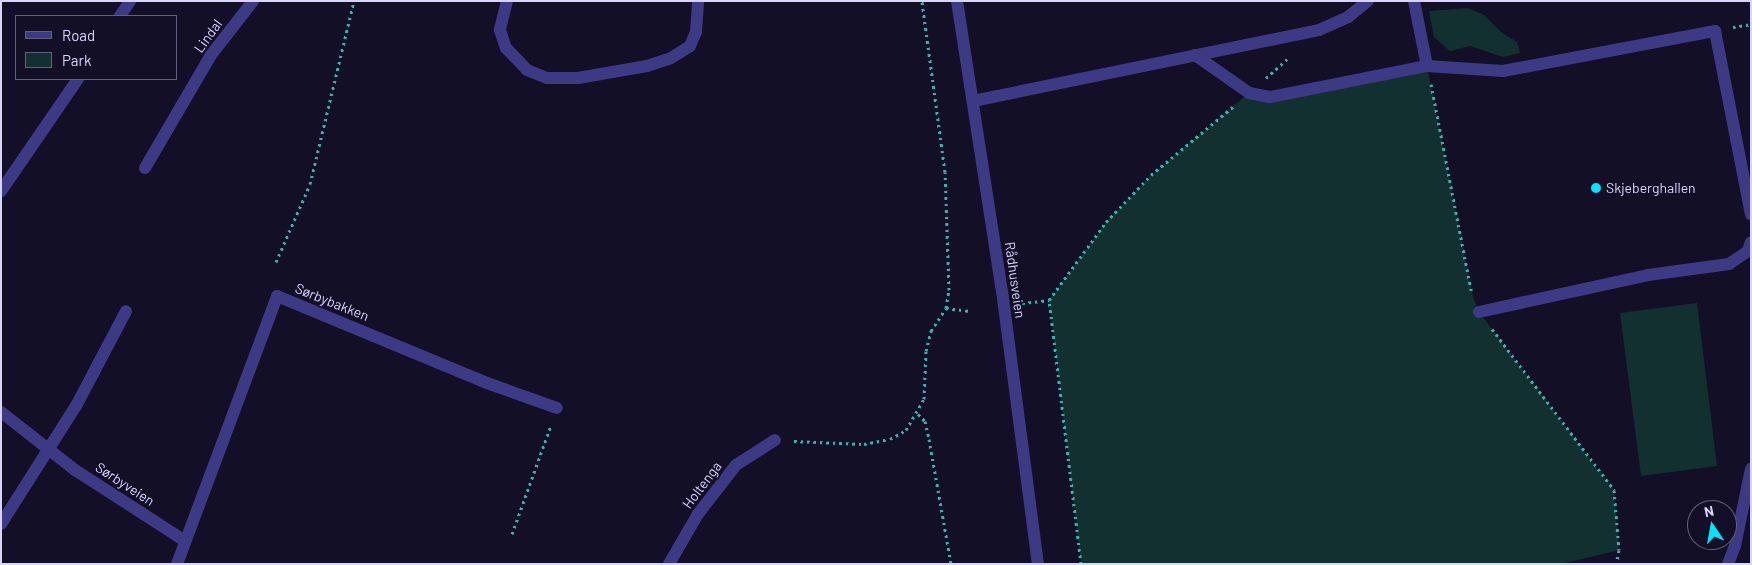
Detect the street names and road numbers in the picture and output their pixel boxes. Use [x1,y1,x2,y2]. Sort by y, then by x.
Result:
street label: Lindal [190,16,226,56]
street label: Rådhusveien [1001,241,1029,319]
street label: Sørbybakken [293,280,371,324]
street label: Holtenga [679,458,725,512]
street label: Sørbyveien [92,459,158,509]

